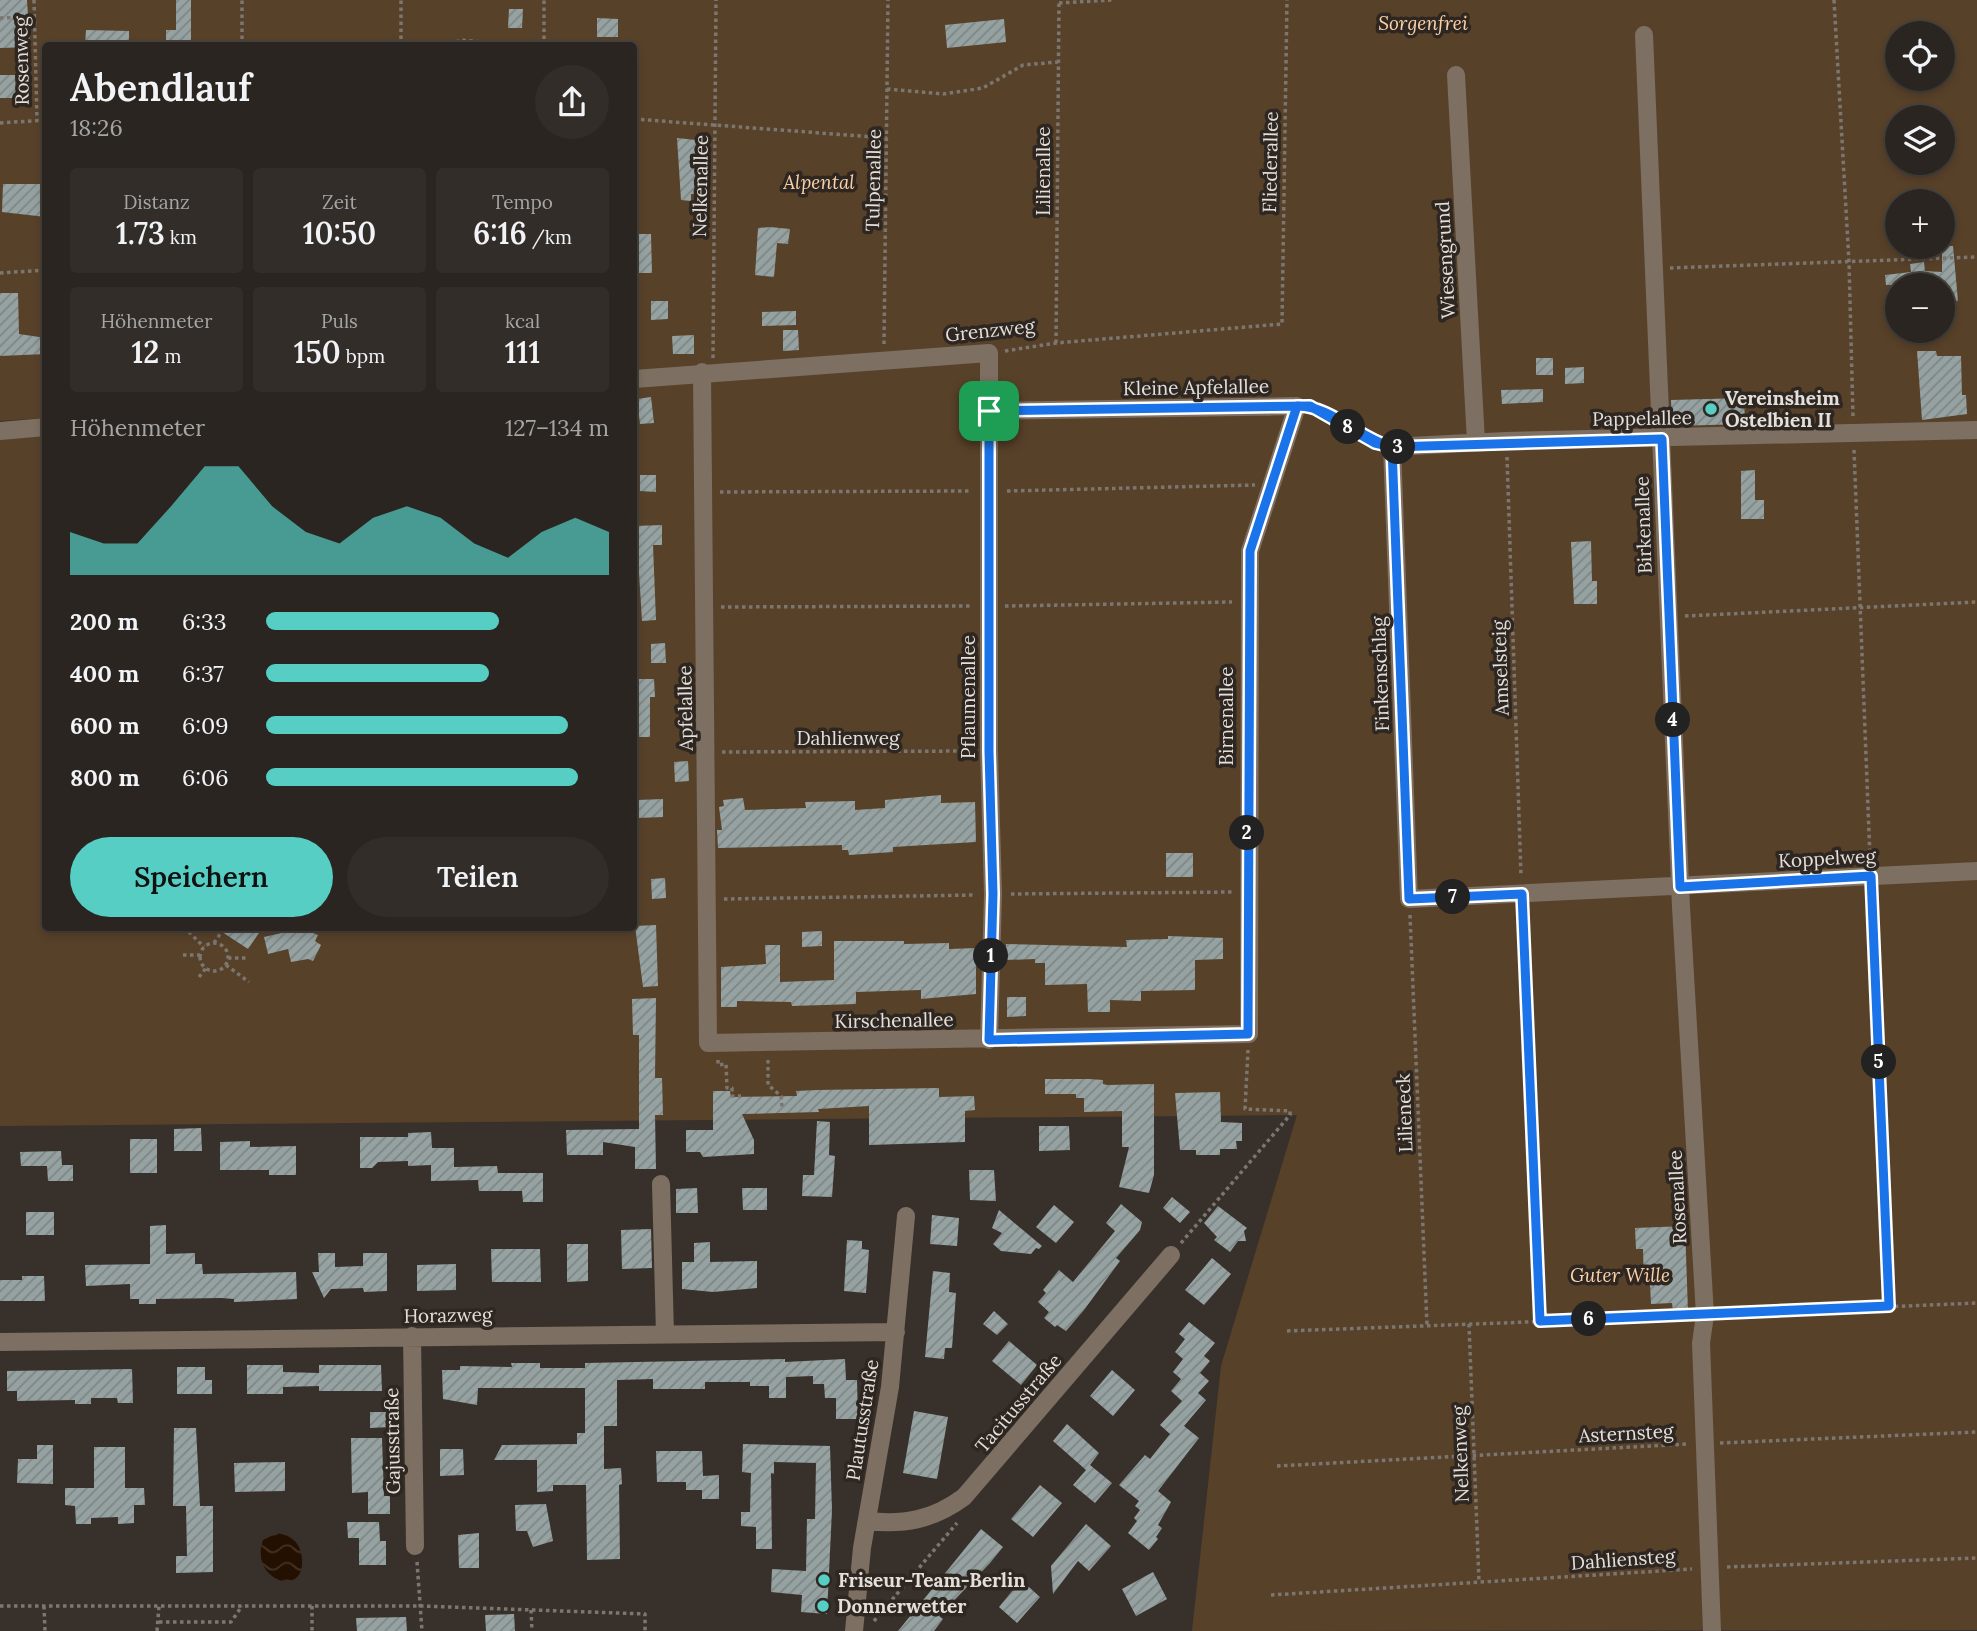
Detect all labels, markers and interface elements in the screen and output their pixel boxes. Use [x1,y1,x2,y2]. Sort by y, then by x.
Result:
park label: Sorgenfrei [1378,11,1468,35]
street label: Rosenweg [8,16,34,106]
map controls [1885,21,1955,343]
button: locate [1885,21,1955,91]
text: Abendlauf [70,63,252,111]
button: share [535,65,609,139]
button: layers [1885,105,1955,175]
street label: Fliederallee [1257,111,1283,213]
text: 18:26 [70,113,123,142]
street label: Lilienallee [1031,126,1055,216]
street label: Tulpenallee [860,129,886,231]
street label: Nelkenallee [687,135,713,237]
park label: Alpental [782,170,855,194]
button: + [1885,189,1955,259]
text: Distanz [123,190,190,214]
text: Zeit [322,190,357,214]
text: Tempo [492,190,553,214]
street label: Wiesengrund [1430,201,1460,319]
text: 1.73 [116,214,165,252]
text: 10:50 [303,214,376,252]
text: 6:16 [473,214,527,252]
text: km [165,225,197,249]
text: /km [527,225,572,249]
button: − [1885,273,1955,343]
text: Höhenmeter [101,309,212,333]
text: Puls [321,309,358,333]
text: kcal [505,309,540,333]
street label: Grenzweg [944,313,1036,347]
text: 12 [132,333,159,371]
text: 150 [294,333,341,371]
text: 111 [505,333,540,371]
text: m [159,344,181,368]
text: bpm [341,344,385,368]
street label: Kleine Apfelallee [1123,374,1269,400]
pin [959,381,1019,441]
place label: Vereinsheim Ostelbien II [1725,386,1840,432]
icon: arrive [970,392,1008,430]
marker: Vereinsheim Ostelbien II [1703,401,1719,417]
street label: Pappelallee [1592,405,1692,431]
pin: 8 [1330,410,1366,444]
text: Höhenmeter [70,413,205,442]
text: 127–134 m [505,413,609,442]
text: 8 [1342,414,1353,438]
pin: 3 [1380,430,1416,464]
text: 3 [1392,434,1403,458]
street label: Birkenallee [1629,476,1657,574]
text: 200 m [70,607,139,636]
text: 6:33 [182,607,227,636]
street label: Finkenschlag [1366,616,1394,732]
street label: Amselsteig [1486,619,1514,717]
street label: Pflaumenallee [956,635,980,759]
text: 400 m [70,659,139,688]
text: 6:37 [182,659,224,688]
street label: Apfelallee [672,665,698,752]
street label: Birnenallee [1214,666,1238,766]
pin: 4 [1656,702,1690,738]
text: 4 [1667,707,1678,731]
text: 600 m [70,711,140,740]
text: 6:09 [182,711,229,740]
street label: Dahlienweg [796,726,900,750]
text: 800 m [70,763,140,792]
text: 6:06 [182,763,229,792]
pin: 2 [1230,816,1264,850]
text: 2 [1241,820,1252,844]
button: Speichern [70,837,333,917]
button: Teilen [347,837,609,917]
street label: Koppelweg [1778,843,1877,873]
pin: 7 [1436,880,1470,914]
text: 7 [1448,884,1457,908]
pin: 1 [974,939,1009,974]
text: 1 [987,943,994,967]
street label: Kirschenallee [834,1007,954,1033]
pin: 5 [1862,1044,1896,1080]
text: 5 [1873,1049,1884,1073]
street label: Lilieneck [1391,1072,1417,1153]
street label: Rosenallee [1663,1149,1691,1245]
park label: Guter Wille [1570,1263,1670,1287]
street label: Horazweg [403,1302,493,1328]
pin: 6 [1572,1302,1606,1336]
text: 6 [1583,1306,1594,1330]
street label: Tacitusstraße [970,1349,1066,1457]
street label: Plautusstraße [841,1358,883,1482]
street label: Gajusstraße [379,1387,405,1495]
street label: Nelkenweg [1446,1405,1474,1503]
street label: Asternsteg [1577,1419,1675,1448]
street label: Dahliensteg [1570,1543,1676,1575]
place label: Friseur-Team-Berlin [838,1568,1025,1592]
marker: Friseur-Team-Berlin [816,1572,832,1588]
place label: Donnerwetter [837,1594,966,1618]
marker: Donnerwetter [815,1598,831,1614]

